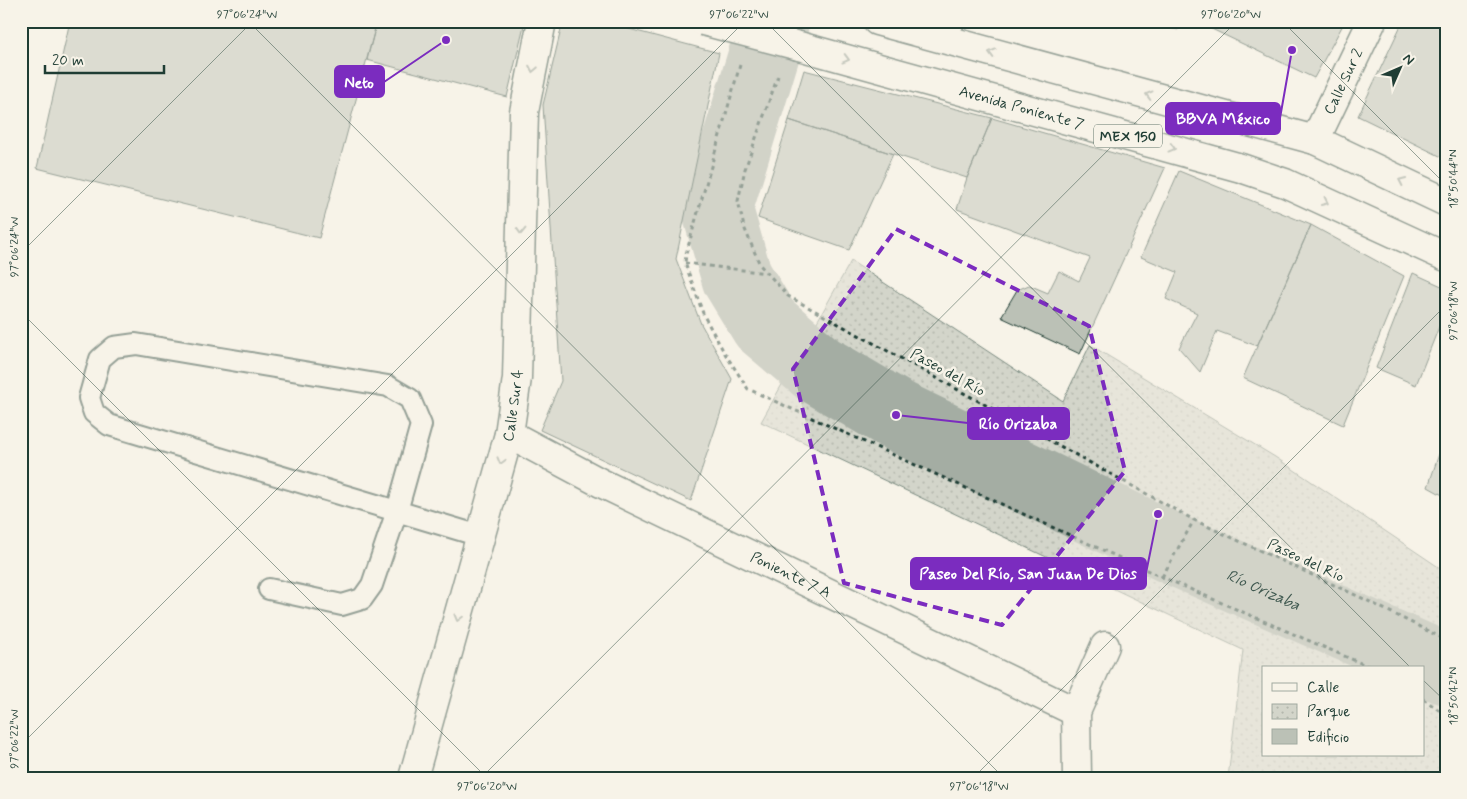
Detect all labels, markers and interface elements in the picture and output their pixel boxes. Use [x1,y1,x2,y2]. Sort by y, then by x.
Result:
text: 97°06'24"W [217,7,277,23]
text: 97°06'22"W [709,7,769,23]
text: 97°06'20"W [1201,7,1261,23]
scale bar [45,42,164,74]
north arrow [1374,42,1424,92]
street label: Calle Sur 2 [1320,45,1368,118]
one-way arrow [988,48,997,59]
text: N [1399,50,1418,69]
text: 20 m [52,51,84,71]
one-way arrow [841,54,850,64]
one-way arrow [528,65,539,73]
callout: Neto [335,66,384,97]
text: Neto [344,73,374,94]
street label: Avenida Poniente 7 [957,82,1086,135]
one-way arrow [1146,91,1154,101]
callout: BBVA México [1166,103,1280,134]
text: BBVA México [1176,109,1270,130]
road number: MEX 150 [1094,124,1162,148]
one-way arrow [1167,143,1175,153]
text: 18°50'44"N [1446,149,1462,209]
one-way arrow [1398,177,1407,188]
one-way arrow [1320,195,1329,206]
text: 97°06'24"W [7,217,23,277]
one-way arrow [516,227,526,235]
text: 97°06'18"W [1446,281,1462,341]
street label: Paseo del Río [907,344,988,402]
street label: Calle Sur 4 [498,369,528,444]
callout: Río Orizaba [968,408,1069,439]
text: Río Orizaba [979,414,1057,435]
one-way arrow [496,457,507,466]
street label: Paseo del Río [1264,534,1347,587]
street label: Poniente 7 A [747,548,834,603]
callout: Paseo Del Río, San Juan De Dios [911,558,1146,589]
text: Paseo Del Río, San Juan De Dios [919,564,1138,585]
water label: Río Orizaba [1223,565,1303,616]
one-way arrow [453,613,463,622]
legend [1262,666,1424,756]
text: 18°50'42"N [1446,667,1462,725]
text: Calle [1307,678,1339,698]
text: Parque [1307,702,1350,722]
text: 97°06'22"W [7,709,23,769]
text: Edificio [1307,728,1349,748]
text: 97°06'20"W [457,779,517,795]
text: 97°06'18"W [949,779,1009,795]

